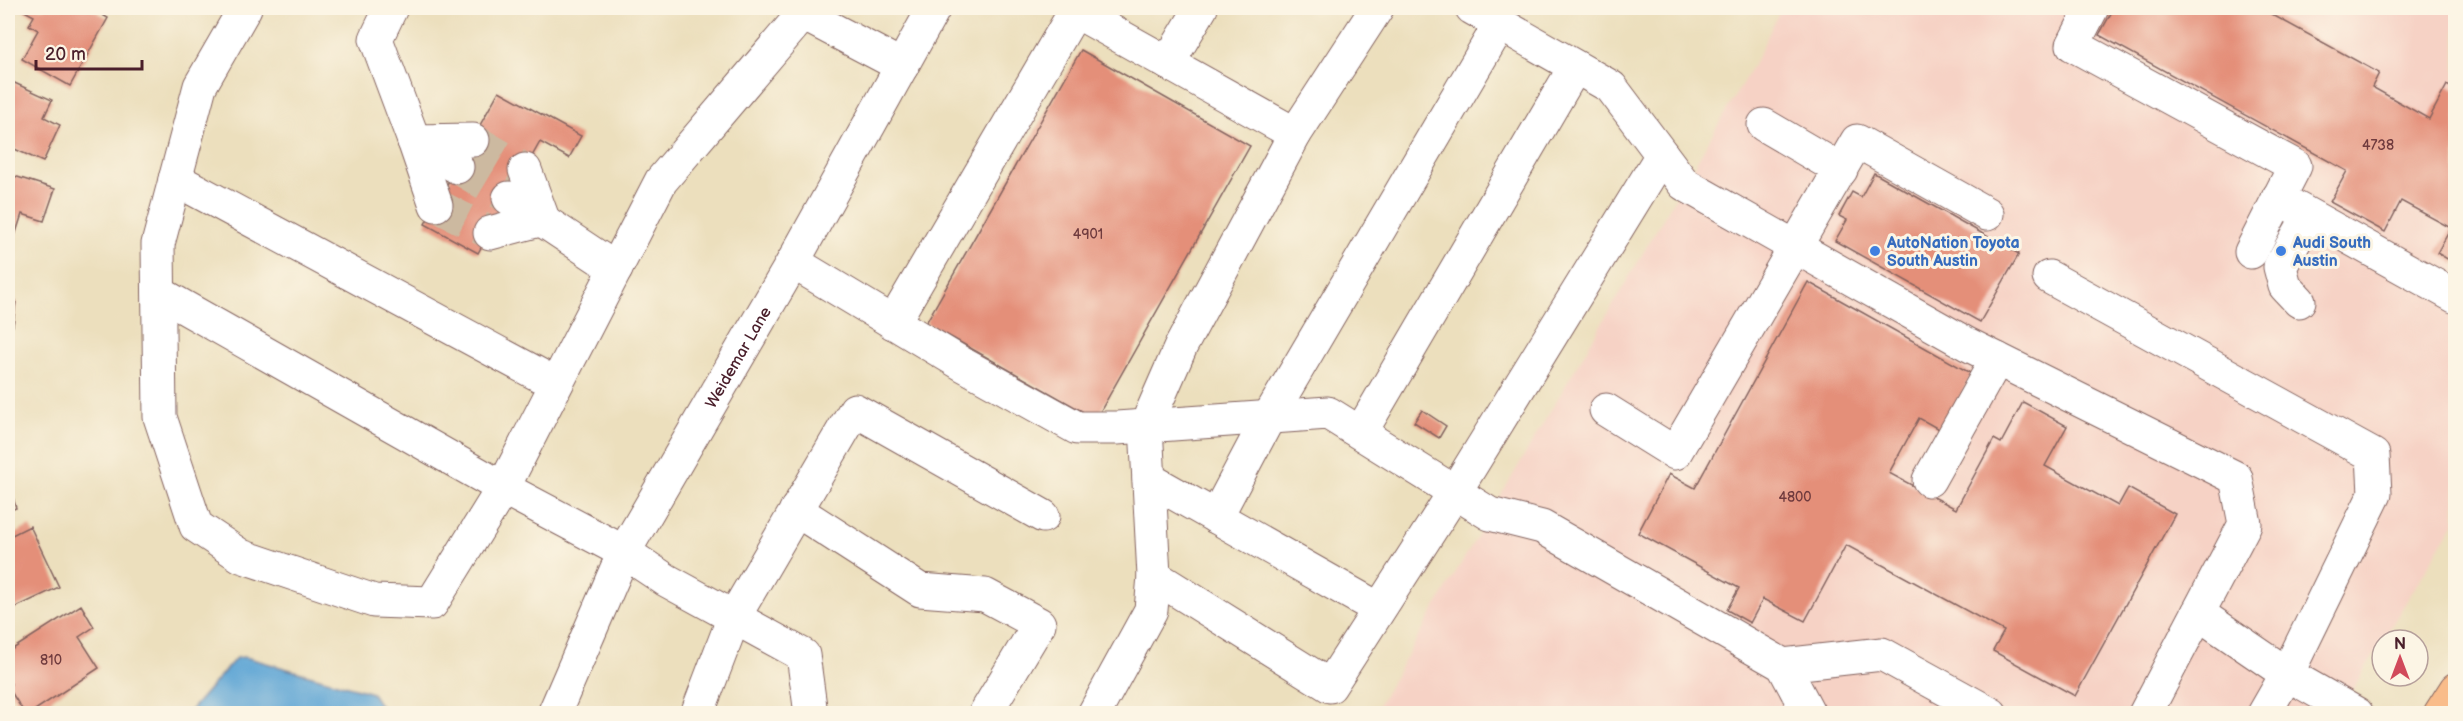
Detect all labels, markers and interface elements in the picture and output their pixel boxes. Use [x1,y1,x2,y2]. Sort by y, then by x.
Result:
scale bar [36,33,142,71]
text: 20 m [45,44,86,65]
house number: 4738 [2362,137,2394,154]
house number: 4901 [1073,226,1103,243]
place label: AutoNation Toyota South Austin [1886,234,2020,271]
place label: Audi South Austin [2292,234,2371,271]
marker: AutoNation Toyota South Austin [1868,244,1882,258]
marker: Audi South Austin [2274,244,2288,258]
street label: Weidemar Lane [702,303,776,412]
house number: 4800 [1778,489,1812,506]
north arrow [2370,628,2430,688]
text: N [2394,635,2406,654]
house number: 810 [40,652,62,669]

